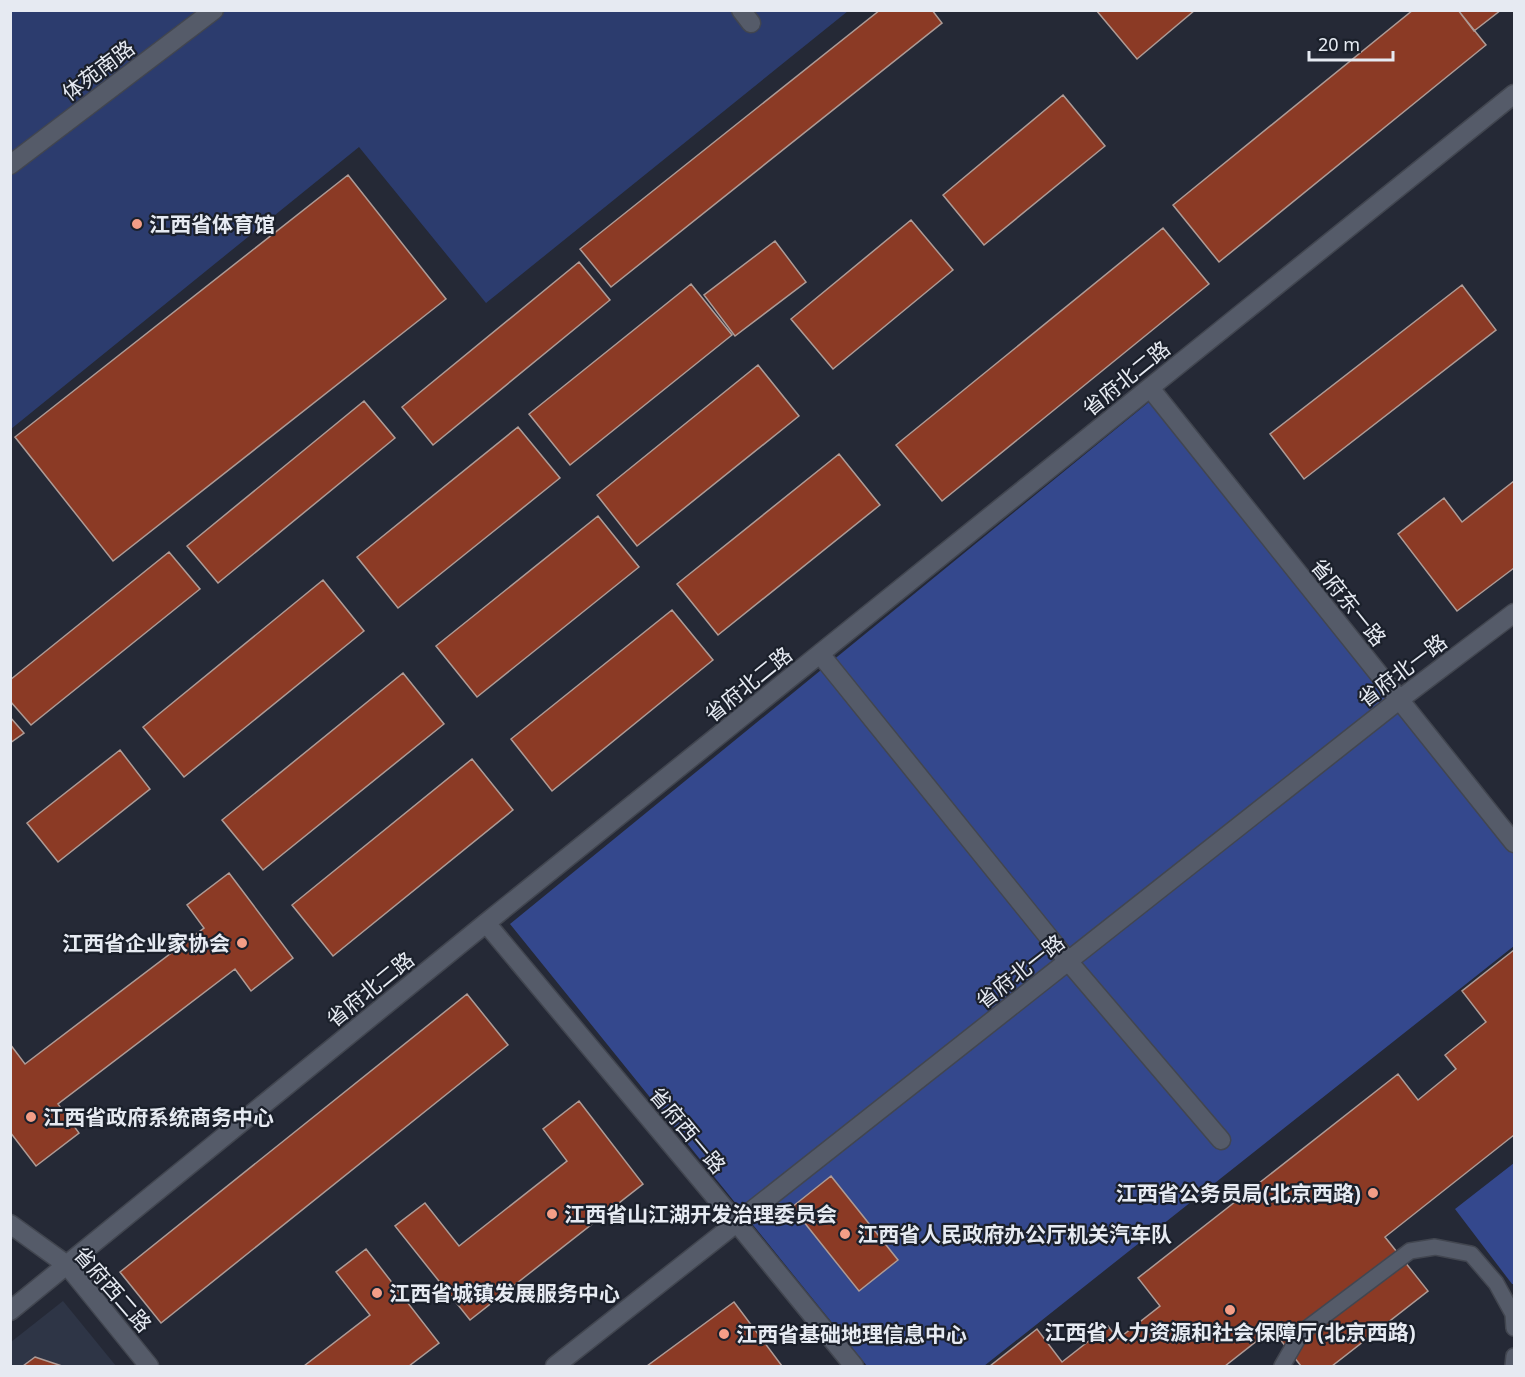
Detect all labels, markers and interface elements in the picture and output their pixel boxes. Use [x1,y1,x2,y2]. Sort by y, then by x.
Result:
scale bar [1309,24,1393,62]
text: 20 m [1318,32,1360,56]
street label: 体苑南路 [56,34,140,106]
place label: 江西省体育馆 [149,210,275,238]
marker: 江西省体育馆 [130,217,144,231]
street label: 省府北二路 [1076,334,1176,422]
street label: 省府东一路 [1305,552,1393,652]
street label: 省府北一路 [1352,627,1452,713]
street label: 省府北二路 [698,640,798,728]
street label: 省府北一路 [970,928,1070,1014]
place label: 江西省企业家协会 [62,929,230,957]
marker: 江西省企业家协会 [235,936,249,950]
street label: 省府北二路 [320,945,420,1033]
street label: 省府西一路 [644,1081,732,1179]
place label: 江西省政府系统商务中心 [43,1103,274,1131]
marker: 江西省政府系统商务中心 [24,1110,38,1124]
place label: 江西省公务员局(北京西路) [1116,1179,1361,1207]
marker: 江西省公务员局(北京西路) [1366,1186,1380,1200]
place label: 江西省山江湖开发治理委员会 [564,1200,837,1228]
marker: 江西省山江湖开发治理委员会 [545,1207,559,1221]
place label: 江西省人民政府办公厅机关汽车队 [857,1220,1172,1248]
marker: 江西省人民政府办公厅机关汽车队 [838,1227,852,1241]
street label: 省府西二路 [68,1240,158,1338]
place label: 江西省城镇发展服务中心 [389,1279,620,1307]
marker: 江西省城镇发展服务中心 [370,1286,384,1300]
marker: 江西省人力资源和社会保障厅(北京西路) [1223,1303,1237,1317]
place label: 江西省人力资源和社会保障厅(北京西路) [1044,1318,1416,1346]
place label: 江西省基础地理信息中心 [736,1320,967,1348]
marker: 江西省基础地理信息中心 [717,1327,731,1341]

